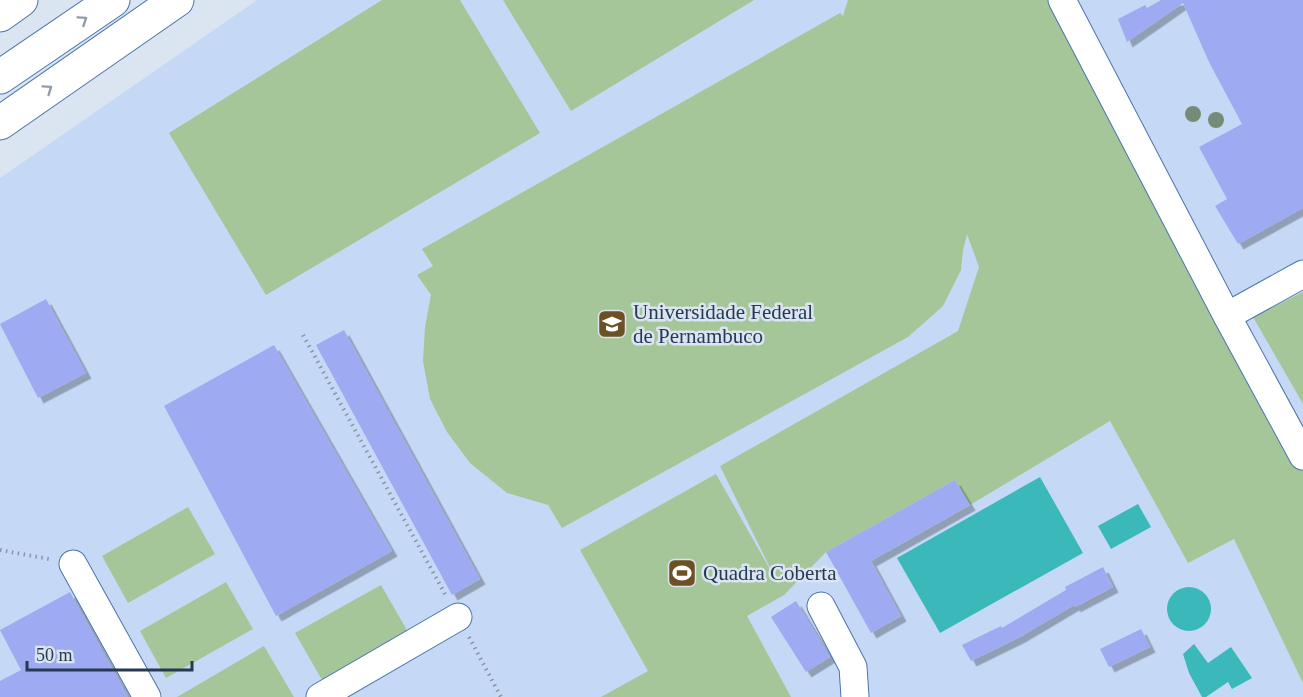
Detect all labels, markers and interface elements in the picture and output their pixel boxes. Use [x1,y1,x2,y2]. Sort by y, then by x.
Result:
one-way arrow [76,16,87,27]
one-way arrow [41,85,52,96]
place label: Universidade Federal de Pernambuco [633,300,813,348]
school or university icon: Universidade Federal de Pernambuco [596,308,628,340]
sports icon: Quadra Coberta [666,557,698,589]
place label: Quadra Coberta [703,561,837,585]
scale bar [27,634,192,672]
text: 50 m [36,645,73,665]

